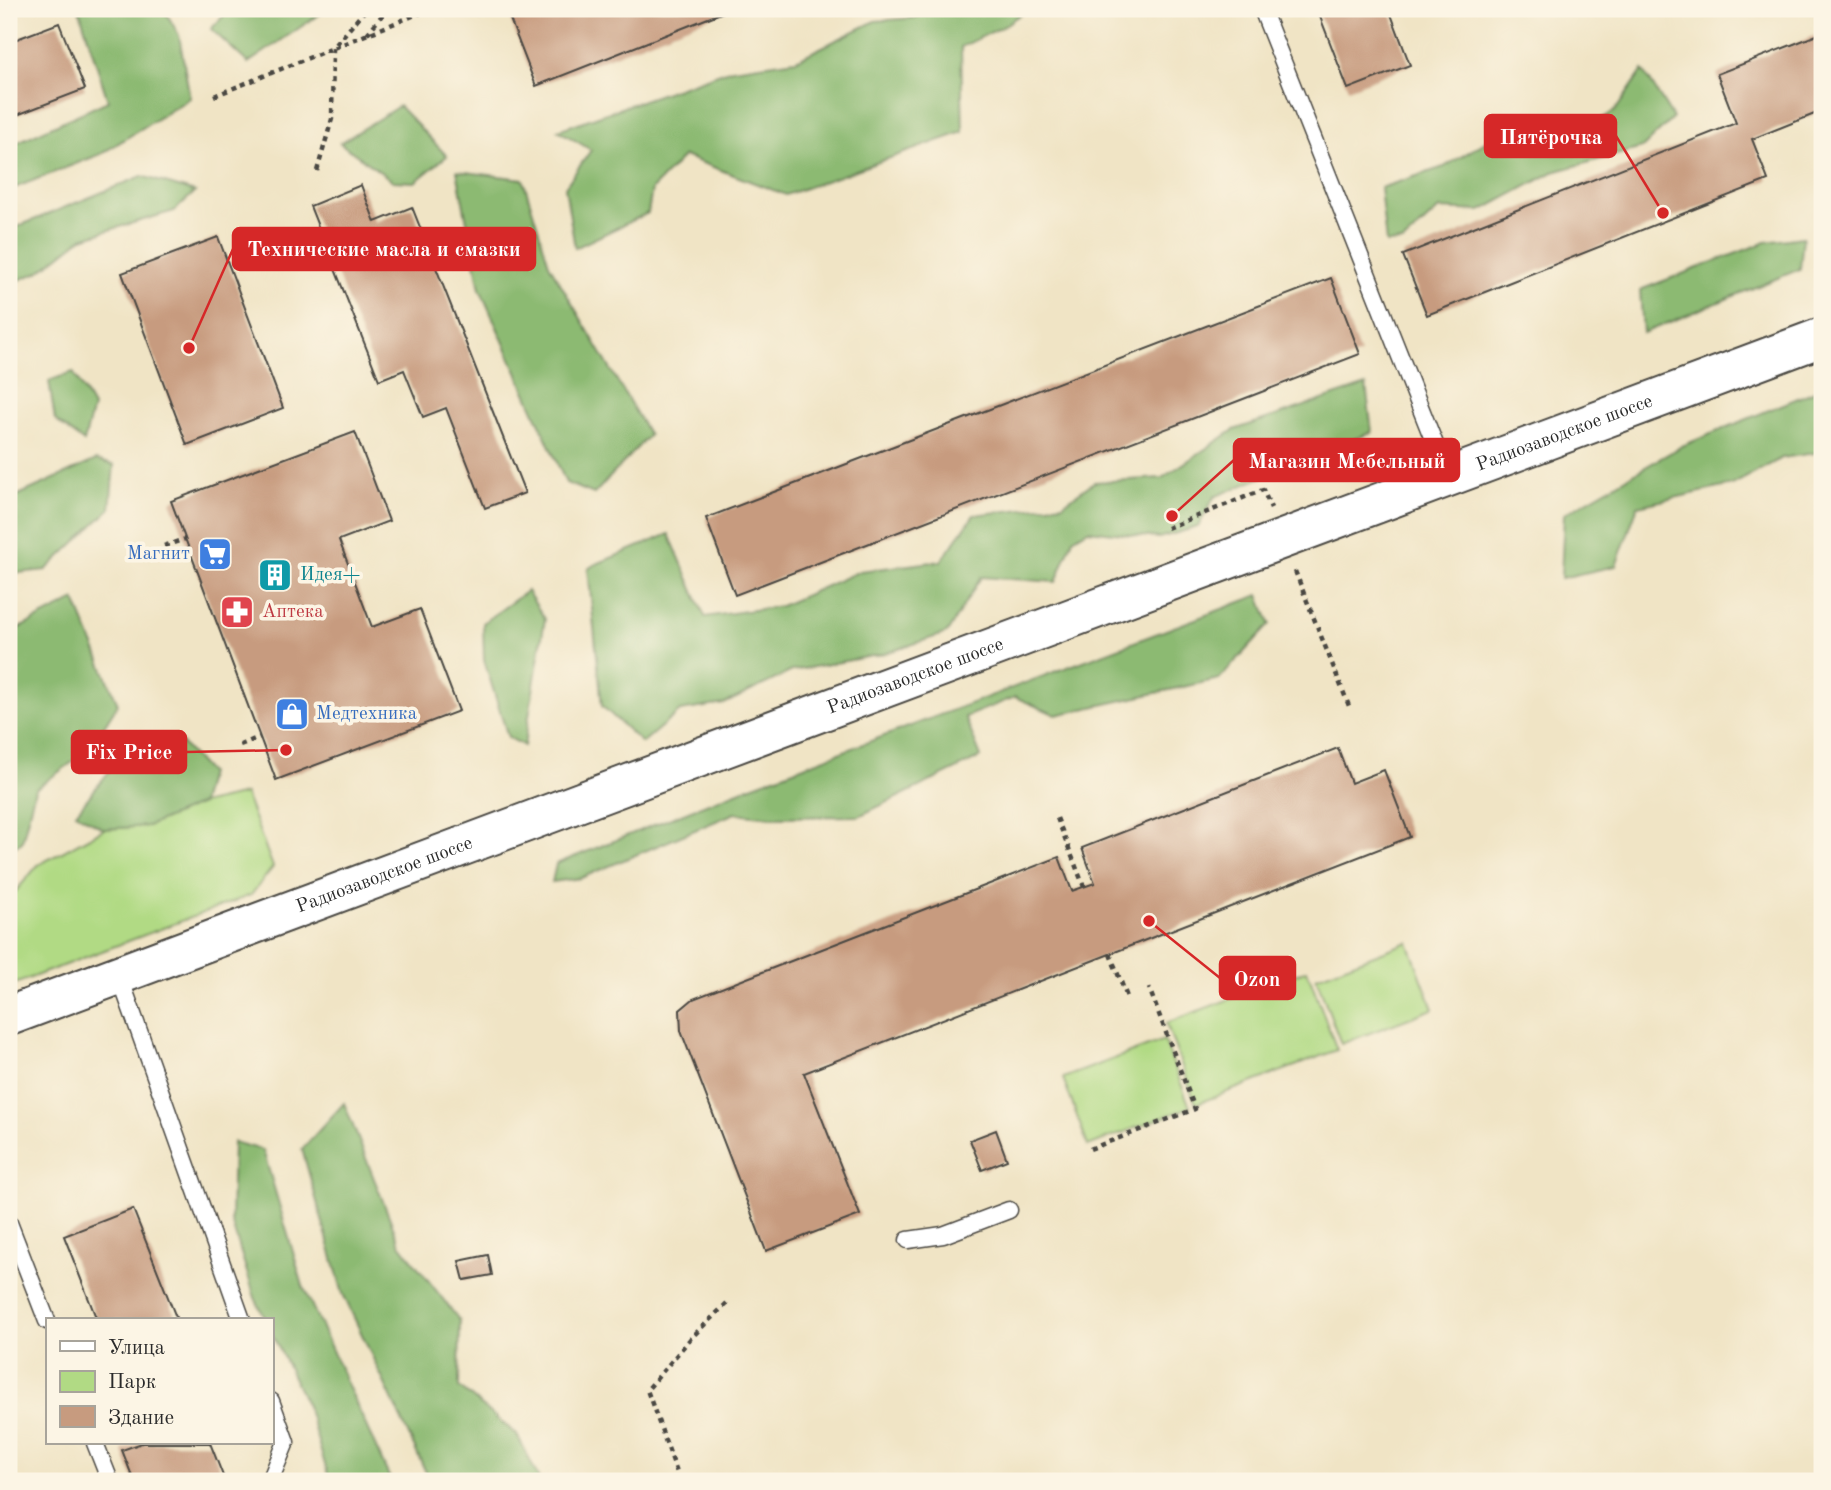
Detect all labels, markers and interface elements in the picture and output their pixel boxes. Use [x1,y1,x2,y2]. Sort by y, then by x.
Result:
callout: Пятёрочка [1485,115,1616,157]
text: Пятёрочка [1499,128,1603,149]
callout: Технические масла и смазки [233,228,535,270]
text: Технические масла и смазки [247,240,521,261]
street label: Радиозаводское шоссе [1474,392,1655,475]
callout: Магазин Мебельный [1234,439,1459,481]
text: Магазин Мебельный [1249,452,1445,473]
supermarket icon: Магнит [196,535,234,573]
place label: Магнит [127,545,190,564]
building icon: Идея+ [256,556,294,594]
place label: Идея+ [300,566,360,585]
pharmacy icon: Аптека [218,593,256,631]
place label: Аптека [262,603,324,622]
street label: Радиозаводское шоссе [825,635,1006,718]
shop icon: Медтехника [273,695,311,733]
place label: Медтехника [316,705,418,724]
callout: Fix Price [72,731,186,773]
text: Fix Price [86,743,172,764]
street label: Радиозаводское шоссе [294,834,475,917]
callout: Ozon [1220,957,1295,999]
text: Ozon [1234,970,1280,991]
legend [46,1318,273,1444]
text: Улица [108,1338,165,1359]
text: Парк [108,1372,157,1393]
text: Здание [108,1408,174,1429]

